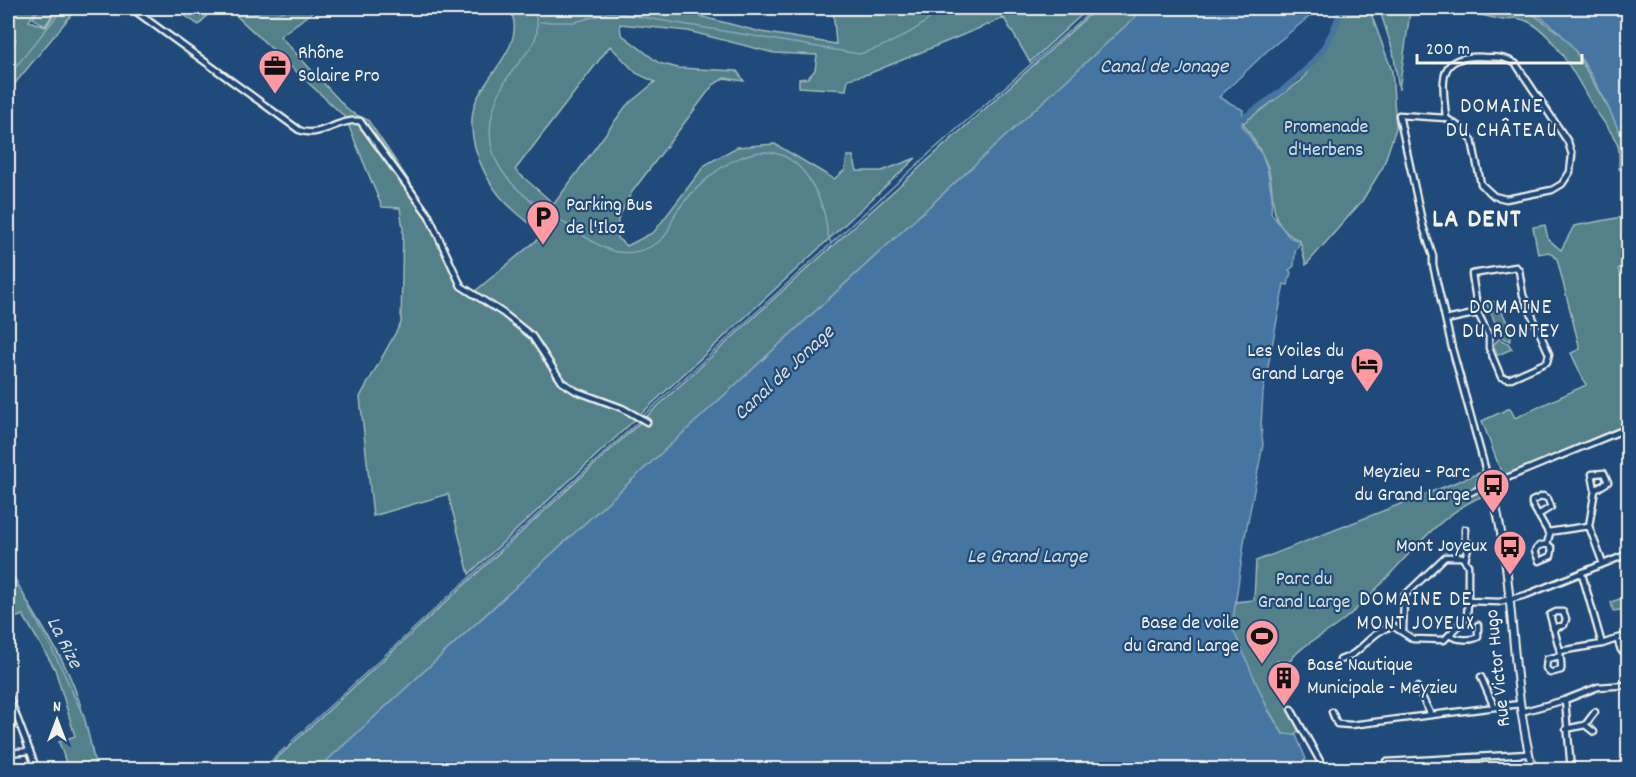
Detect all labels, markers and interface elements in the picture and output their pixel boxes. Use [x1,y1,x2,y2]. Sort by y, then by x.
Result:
scale bar [1417,27,1582,65]
text: 200 m [1426,38,1470,63]
place label: Rhône Solaire Pro [298,40,380,91]
office icon: Rhône Solaire Pro [257,48,293,95]
water label: Canal de Jonage [1100,53,1230,83]
district label: DOMAINE DU CHÂTEAU [1446,93,1558,147]
park label: Promenade d'Herbens [1284,114,1369,165]
place label: Parking Bus de l'Iloz [566,192,653,243]
parking icon: Parking Bus de l'Iloz [525,199,561,246]
district label: LA DENT [1432,202,1522,239]
district label: DOMAINE DU RONTEY [1462,294,1560,348]
water label: Canal de Jonage [728,318,843,429]
place label: Les Voiles du Grand Large [1247,338,1344,389]
hotel icon: Les Voiles du Grand Large [1349,346,1385,393]
place label: Meyzieu - Parc du Grand Large [1355,459,1470,510]
bus stop icon: Meyzieu - Parc du Grand Large [1475,467,1511,514]
bus stop icon: Mont Joyeux [1492,529,1528,576]
place label: Mont Joyeux [1396,533,1488,561]
water label: Le Grand Large [967,543,1089,573]
park label: Parc du Grand Large [1258,566,1351,617]
district label: DOMAINE DE MONT JOYEUX [1357,586,1475,640]
street label: Rue Victor Hugo [1479,608,1519,728]
place label: Base de voile du Grand Large [1124,610,1239,661]
water label: La Rize [37,612,90,676]
sports icon: Base de voile du Grand Large [1244,618,1280,665]
place label: Base Nautique Municipale - Meyzieu [1307,652,1457,703]
building icon: Base Nautique Municipale - Meyzieu [1266,660,1302,707]
north arrow [27,690,87,750]
text: N [53,696,61,719]

